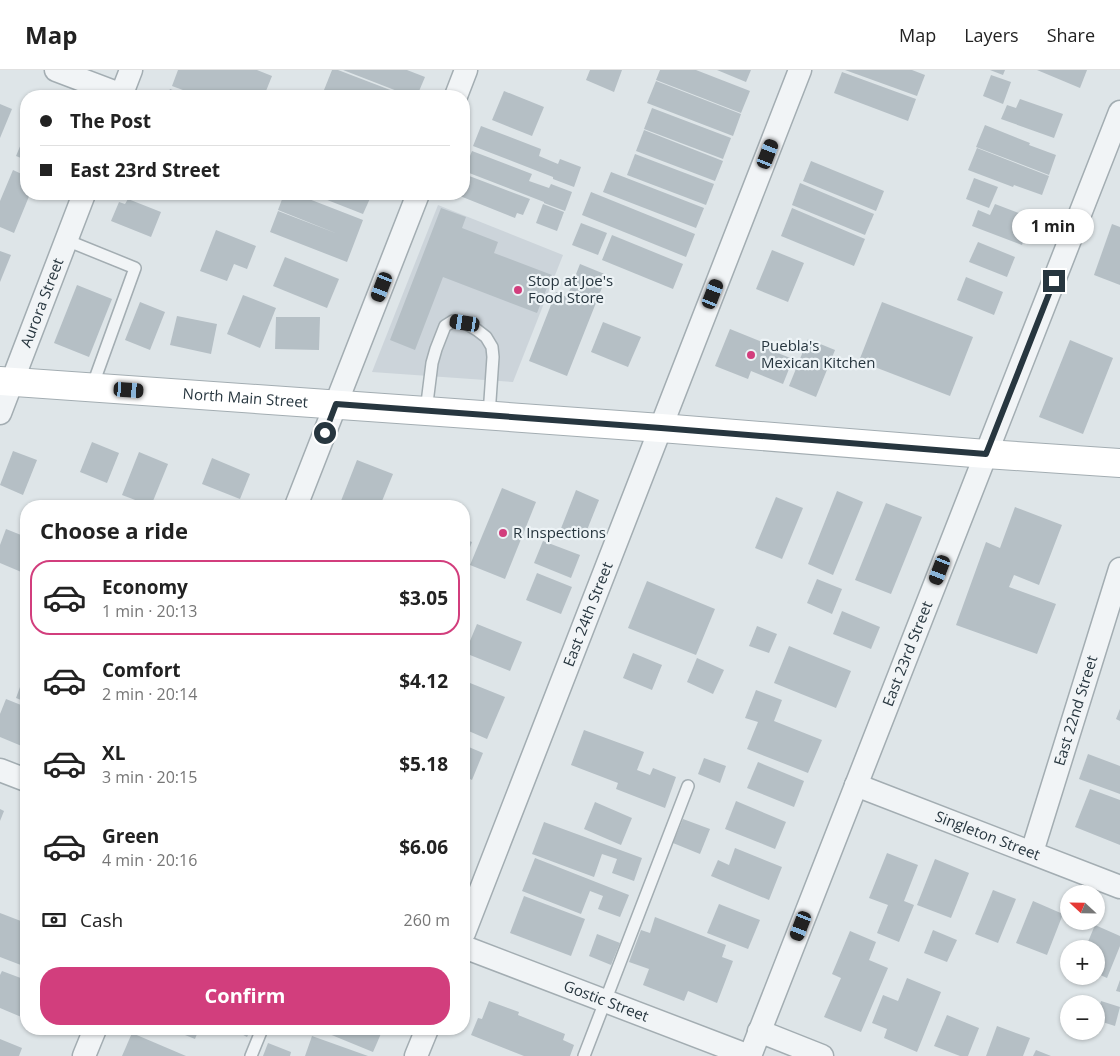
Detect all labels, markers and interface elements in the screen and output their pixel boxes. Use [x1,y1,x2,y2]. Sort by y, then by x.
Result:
text: Map [25,18,77,51]
text: Map [899,23,936,47]
text: Layers [964,23,1019,47]
text: Share [1047,23,1095,47]
text: The Post [70,108,151,134]
car [755,137,780,171]
text: East 23rd Street [70,157,220,183]
callout: 1 min [1013,208,1095,244]
text: 1 min [1031,215,1075,237]
street label: Aurora Street [15,255,68,350]
car [369,270,394,304]
place label: Stop at Joe's Food Store [528,270,613,307]
route end [1043,270,1065,292]
car [700,277,725,311]
marker: Stop at Joe's Food Store [512,284,524,296]
car [449,313,480,333]
place label: Puebla's Mexican Kitchen [761,335,876,372]
marker: Puebla's Mexican Kitchen [745,349,757,361]
car [113,381,144,399]
street label: North Main Street [182,383,309,412]
route start [314,422,336,444]
text: Choose a ride [40,515,188,545]
place label: R Inspections [513,522,606,542]
marker: R Inspections [497,527,509,539]
car [927,553,952,587]
street label: East 24th Street [558,559,617,669]
text: Economy [102,574,188,600]
icon: car [42,575,87,620]
text: $3.05 [399,585,448,611]
street label: East 23rd Street [877,598,936,709]
text: 1 min · 20:13 [102,600,197,622]
street label: East 22nd Street [1048,653,1102,768]
text: Comfort [102,657,181,683]
icon: car [42,658,87,703]
text: $4.12 [399,668,448,694]
text: 2 min · 20:14 [102,683,197,705]
text: XL [102,740,125,766]
icon: car [42,741,87,786]
text: $5.18 [399,751,448,777]
text: 3 min · 20:15 [102,766,197,788]
street label: Singleton Street [932,806,1043,864]
text: Green [102,823,159,849]
icon: car [42,824,87,869]
text: $6.06 [399,834,448,860]
text: 4 min · 20:16 [102,849,197,871]
north arrow [1060,885,1105,930]
map controls [1060,885,1105,1040]
icon: cash [40,906,68,934]
text: Cash [80,907,123,933]
text: 260 m [404,909,450,931]
car [788,909,813,943]
button: + [1060,940,1105,985]
button: Confirm [40,967,450,1025]
street label: Gostic Street [561,975,652,1026]
button: − [1060,995,1105,1040]

